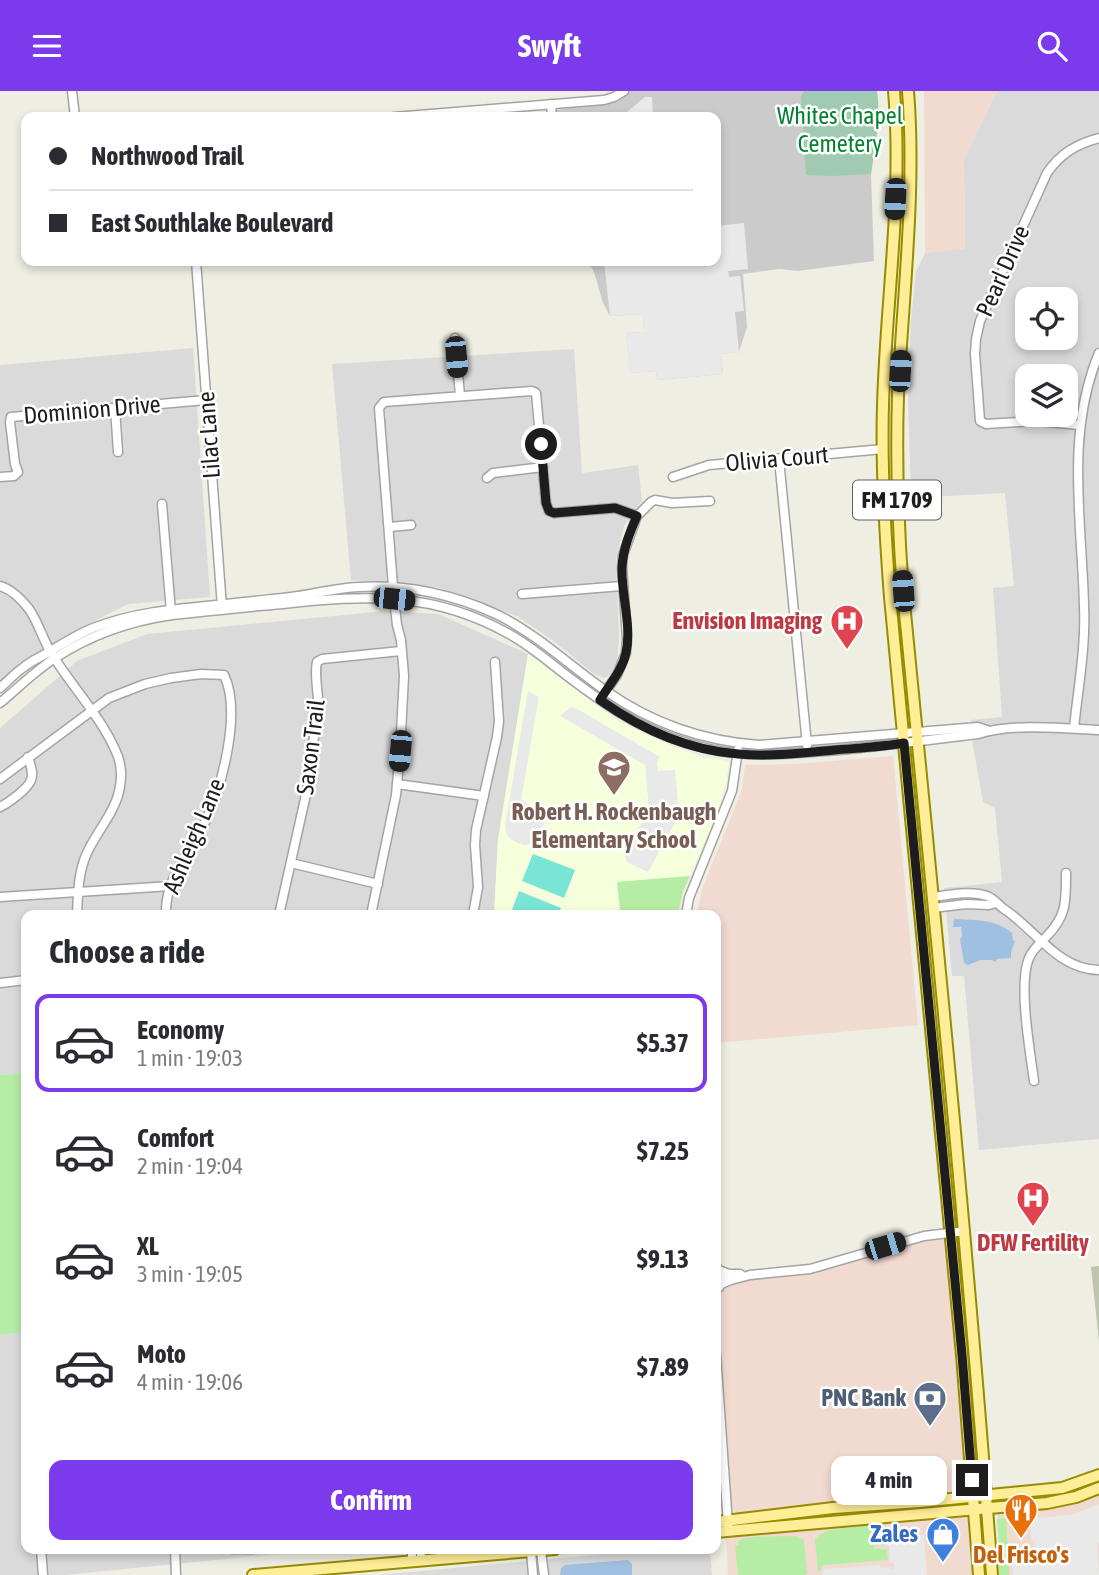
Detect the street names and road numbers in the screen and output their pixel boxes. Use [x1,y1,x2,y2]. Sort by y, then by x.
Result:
street label: Pearl Drive [971,221,1035,321]
street label: Dominion Drive [22,390,162,429]
street label: Lilac Lane [192,390,225,480]
street label: Olivia Court [724,441,830,476]
road number: FM 1709 [853,481,941,519]
street label: Saxon Trail [291,697,330,796]
street label: Ashleigh Lane [157,774,230,898]

